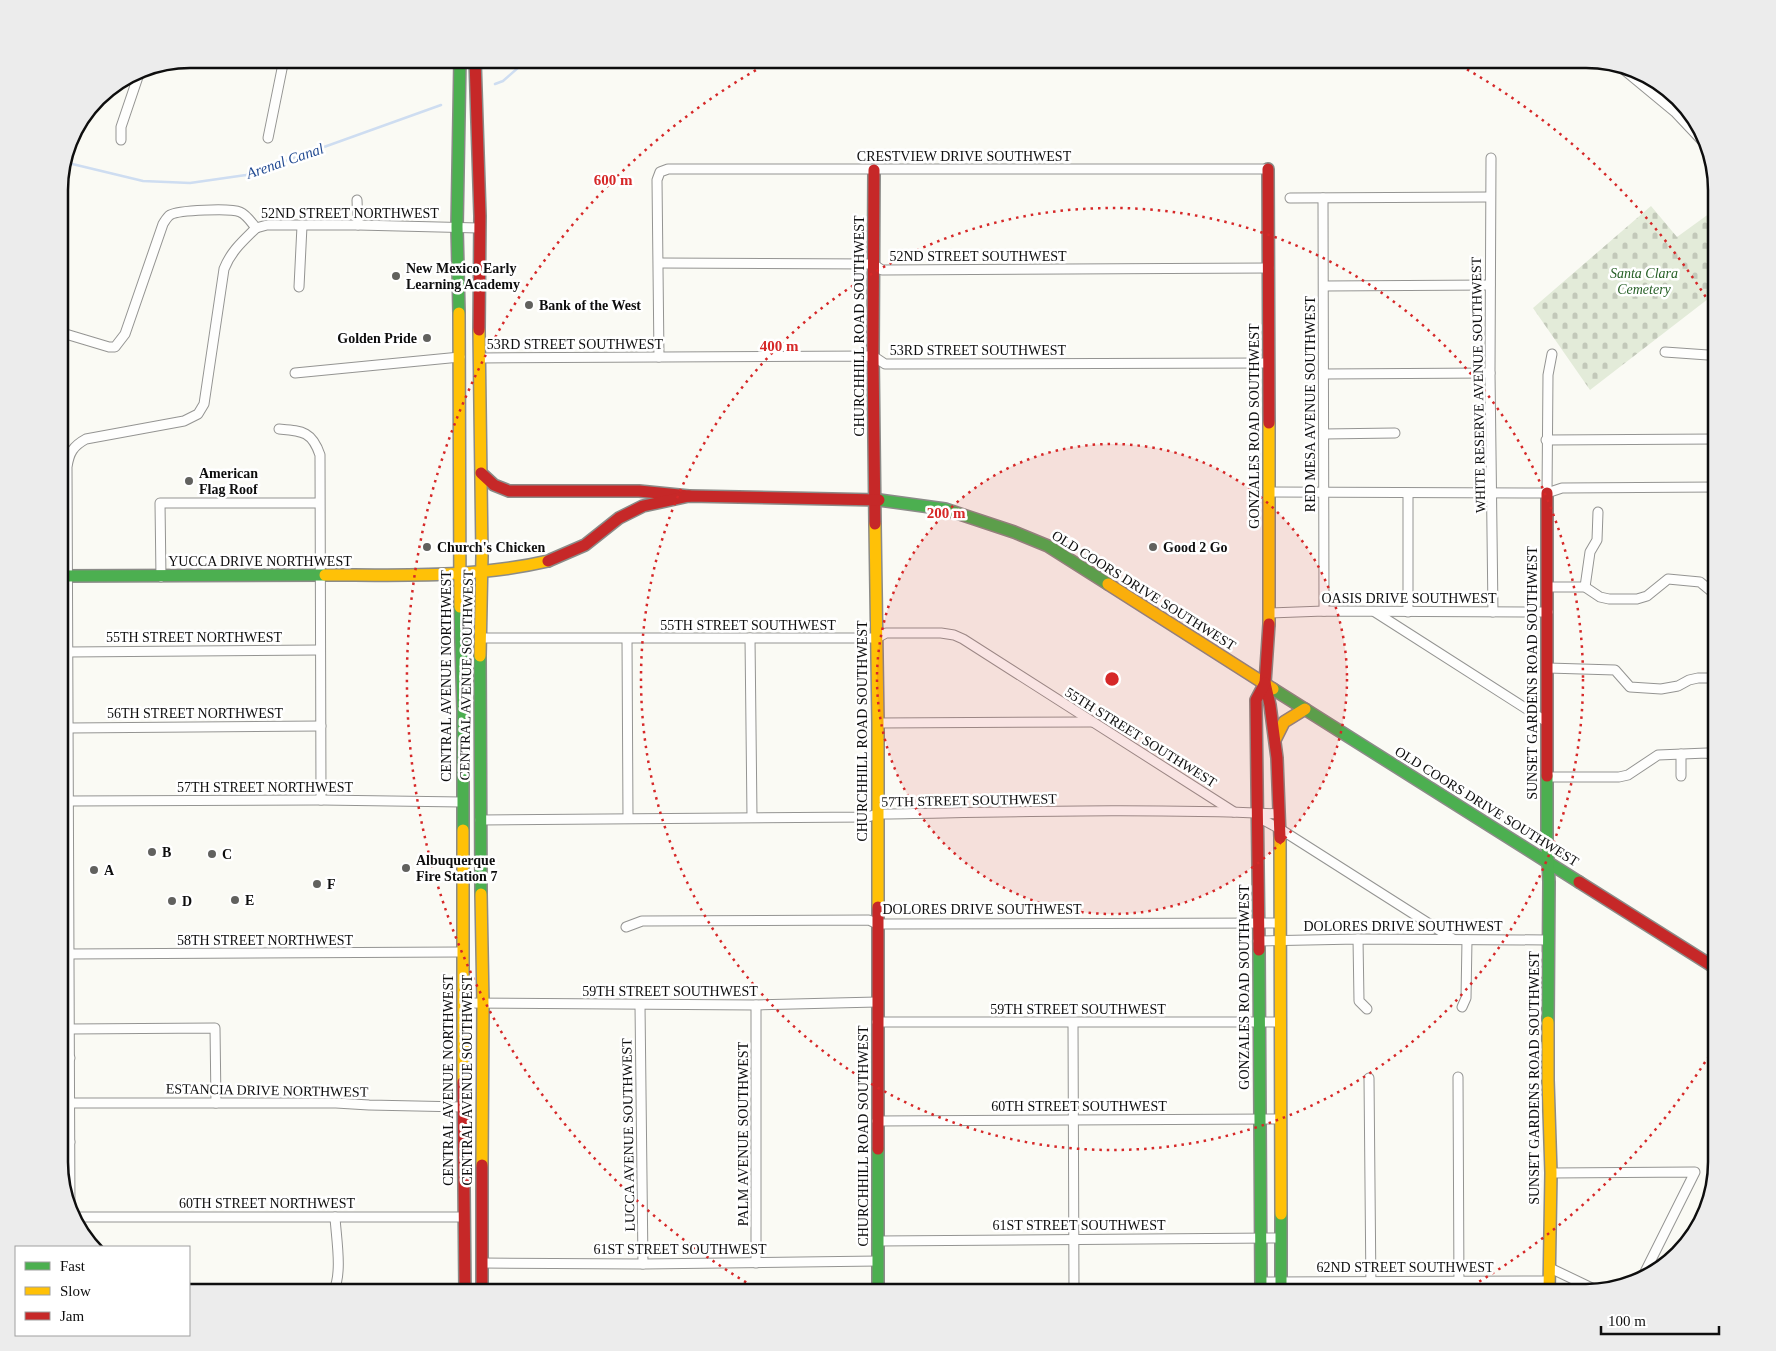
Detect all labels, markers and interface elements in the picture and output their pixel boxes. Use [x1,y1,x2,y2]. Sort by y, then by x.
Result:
water label: Arenal Canal [243,140,326,182]
street label: CRESTVIEW DRIVE SOUTHWEST [857,149,1072,164]
text: 600 m [594,172,633,188]
street label: 52ND STREET NORTHWEST [261,206,439,221]
street label: CHURCHHILL ROAD SOUTHWEST [852,215,867,437]
street label: 52ND STREET SOUTHWEST [889,249,1067,264]
street label: WHITE RESERVE AVENUE SOUTHWEST [1469,256,1488,513]
place label: New Mexico Early Learning Academy [406,261,520,292]
park label: Santa Clara Cemetery [1610,266,1678,297]
marker: New Mexico Early Learning Academy [390,270,402,282]
street label: RED MESA AVENUE SOUTHWEST [1303,295,1318,512]
place label: Bank of the West [539,298,641,313]
marker: Bank of the West [523,299,535,311]
street label: GONZALES ROAD SOUTHWEST [1247,323,1262,529]
place label: Golden Pride [337,331,417,346]
marker: Golden Pride [421,332,433,344]
street label: 53RD STREET SOUTHWEST [487,337,664,352]
text: 400 m [760,338,799,354]
street label: 53RD STREET SOUTHWEST [890,343,1067,358]
place label: American Flag Roof [199,466,258,497]
marker: American Flag Roof [183,475,195,487]
text: 200 m [927,505,966,521]
street label: OLD COORS DRIVE SOUTHWEST [1049,527,1239,654]
place label: Church's Chicken [437,540,545,555]
place label: Good 2 Go [1163,540,1228,555]
marker: Church's Chicken [421,541,433,553]
marker: Good 2 Go [1147,541,1159,553]
street label: SUNSET GARDENS ROAD SOUTHWEST [1525,546,1540,800]
street label: YUCCA DRIVE NORTHWEST [168,554,352,569]
street label: CENTRAL AVENUE SOUTHWEST [457,569,476,781]
street label: CENTRAL AVENUE NORTHWEST [439,570,454,782]
street label: OASIS DRIVE SOUTHWEST [1322,591,1497,606]
street label: 55TH STREET SOUTHWEST [660,618,836,633]
street label: CHURCHHILL ROAD SOUTHWEST [855,620,870,842]
street label: 55TH STREET NORTHWEST [106,630,283,645]
centre of rings [1103,670,1121,688]
street label: 55TH STREET SOUTHWEST [1062,685,1220,791]
street label: 56TH STREET NORTHWEST [107,706,284,721]
street label: OLD COORS DRIVE SOUTHWEST [1392,743,1582,870]
street label: 57TH STREET NORTHWEST [177,780,354,795]
street label: 57TH STREET SOUTHWEST [881,791,1057,810]
place label: B [162,845,171,860]
marker: B [146,846,158,858]
place label: C [222,847,232,862]
marker: C [206,848,218,860]
place label: Albuquerque Fire Station 7 [416,853,497,884]
marker: Albuquerque Fire Station 7 [400,862,412,874]
place label: A [104,863,115,878]
marker: A [88,864,100,876]
place label: F [327,877,336,892]
marker: F [311,878,323,890]
street label: GONZALES ROAD SOUTHWEST [1237,884,1252,1090]
place label: E [245,893,254,908]
place label: D [182,894,192,909]
marker: E [229,894,241,906]
marker: D [166,895,178,907]
street label: DOLORES DRIVE SOUTHWEST [882,902,1082,917]
street label: DOLORES DRIVE SOUTHWEST [1303,919,1503,934]
street label: 58TH STREET NORTHWEST [177,933,354,948]
street label: SUNSET GARDENS ROAD SOUTHWEST [1527,951,1542,1205]
street label: CENTRAL AVENUE NORTHWEST [441,974,456,1186]
street label: CENTRAL AVENUE SOUTHWEST [460,974,475,1185]
street label: 59TH STREET SOUTHWEST [582,984,758,999]
street label: 59TH STREET SOUTHWEST [990,1002,1166,1017]
street label: CHURCHHILL ROAD SOUTHWEST [856,1025,871,1247]
street label: LUCCA AVENUE SOUTHWEST [619,1038,638,1232]
street label: PALM AVENUE SOUTHWEST [736,1041,751,1226]
street label: ESTANCIA DRIVE NORTHWEST [166,1081,369,1100]
street label: 60TH STREET SOUTHWEST [991,1099,1167,1114]
street label: 60TH STREET NORTHWEST [179,1196,356,1211]
street label: 61ST STREET SOUTHWEST [993,1218,1166,1233]
street label: 61ST STREET SOUTHWEST [594,1242,767,1257]
legend [15,1246,190,1336]
text: Fast [60,1258,86,1274]
street label: 62ND STREET SOUTHWEST [1316,1260,1494,1275]
text: Slow [60,1283,91,1299]
scale bar [1601,1304,1718,1336]
text: Jam [60,1308,84,1324]
text: 100 m [1608,1313,1646,1329]

